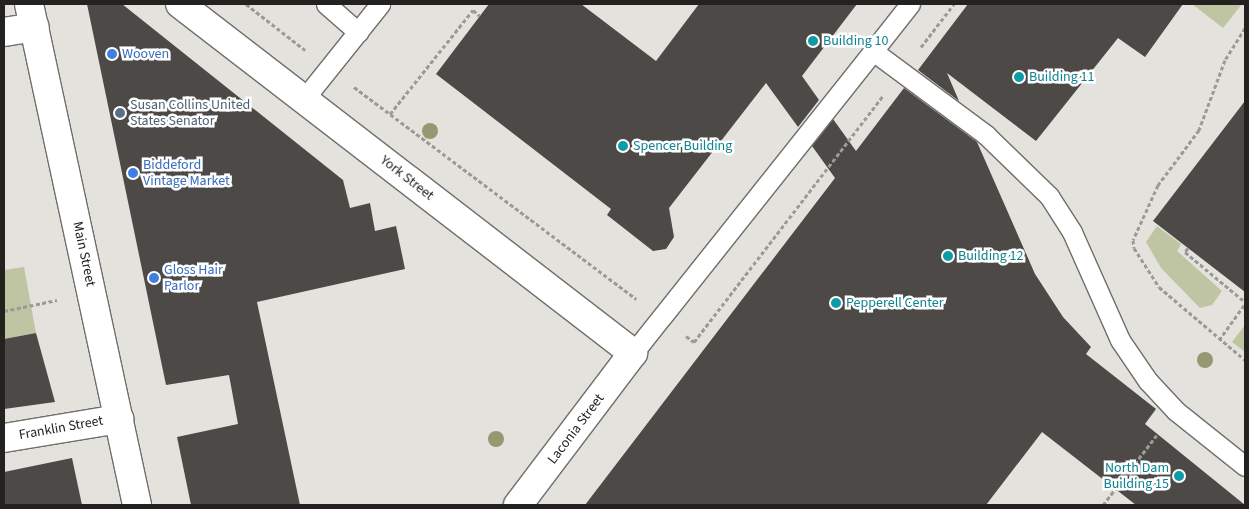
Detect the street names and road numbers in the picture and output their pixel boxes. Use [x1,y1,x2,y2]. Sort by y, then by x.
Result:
street label: York Street [377,152,437,204]
street label: Main Street [69,220,99,288]
street label: Laconia Street [544,391,608,467]
street label: Franklin Street [18,412,104,444]

